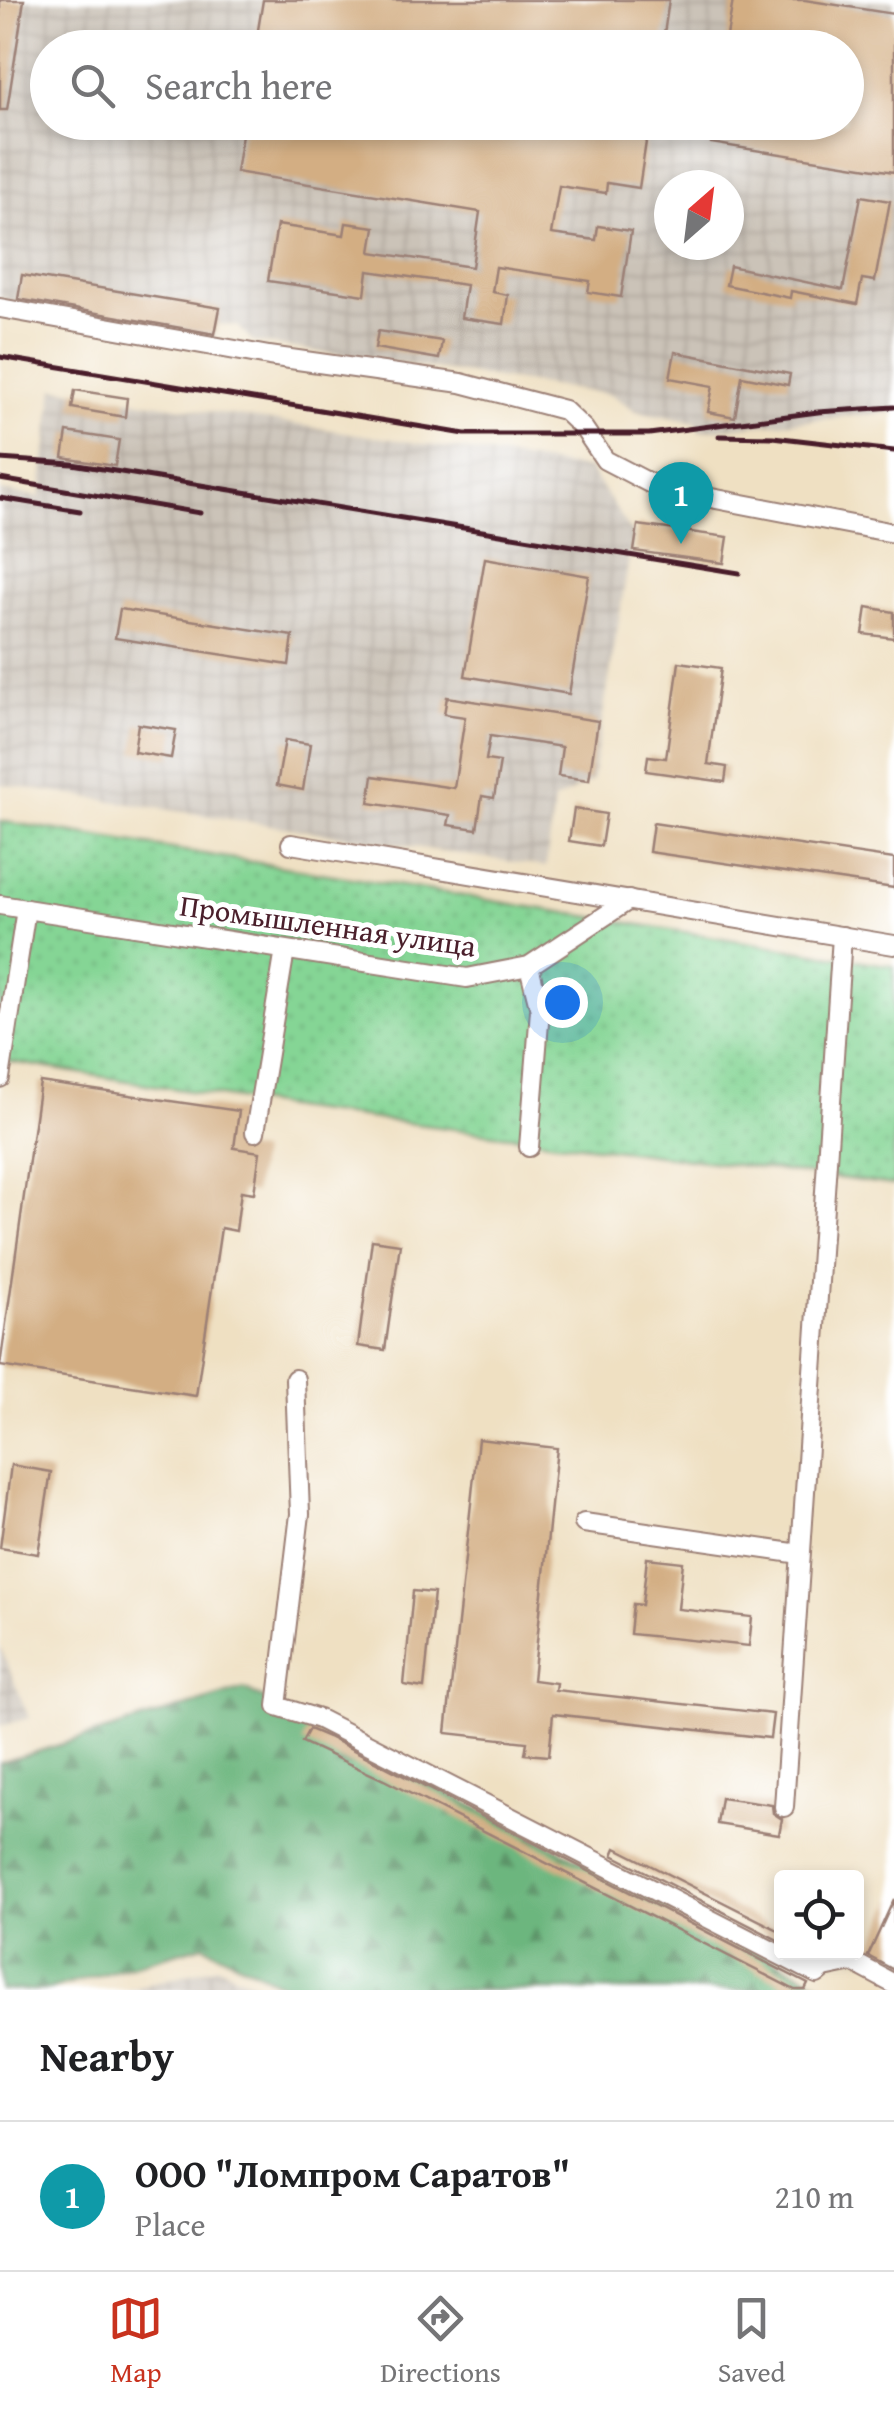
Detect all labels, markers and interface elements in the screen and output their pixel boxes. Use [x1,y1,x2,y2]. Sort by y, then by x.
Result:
search box [30,30,864,140]
text: Search here [145,57,333,113]
icon: search [65,58,120,113]
north arrow [654,170,744,260]
pin: 1 [648,462,714,544]
street label: Промышленная улица [177,882,480,968]
your location [537,977,588,1028]
map controls [774,1870,864,1960]
button: locate [774,1870,864,1960]
text: Nearby [40,2025,174,2086]
text: ООО "Ломпром Саратов" [135,2145,570,2201]
text: 1 [64,2173,81,2220]
text: 210 m [775,2173,854,2220]
text: Place [135,2201,206,2248]
tab: Map [108,2291,163,2392]
tab: Directions [380,2291,501,2392]
tab: Saved [718,2291,786,2392]

